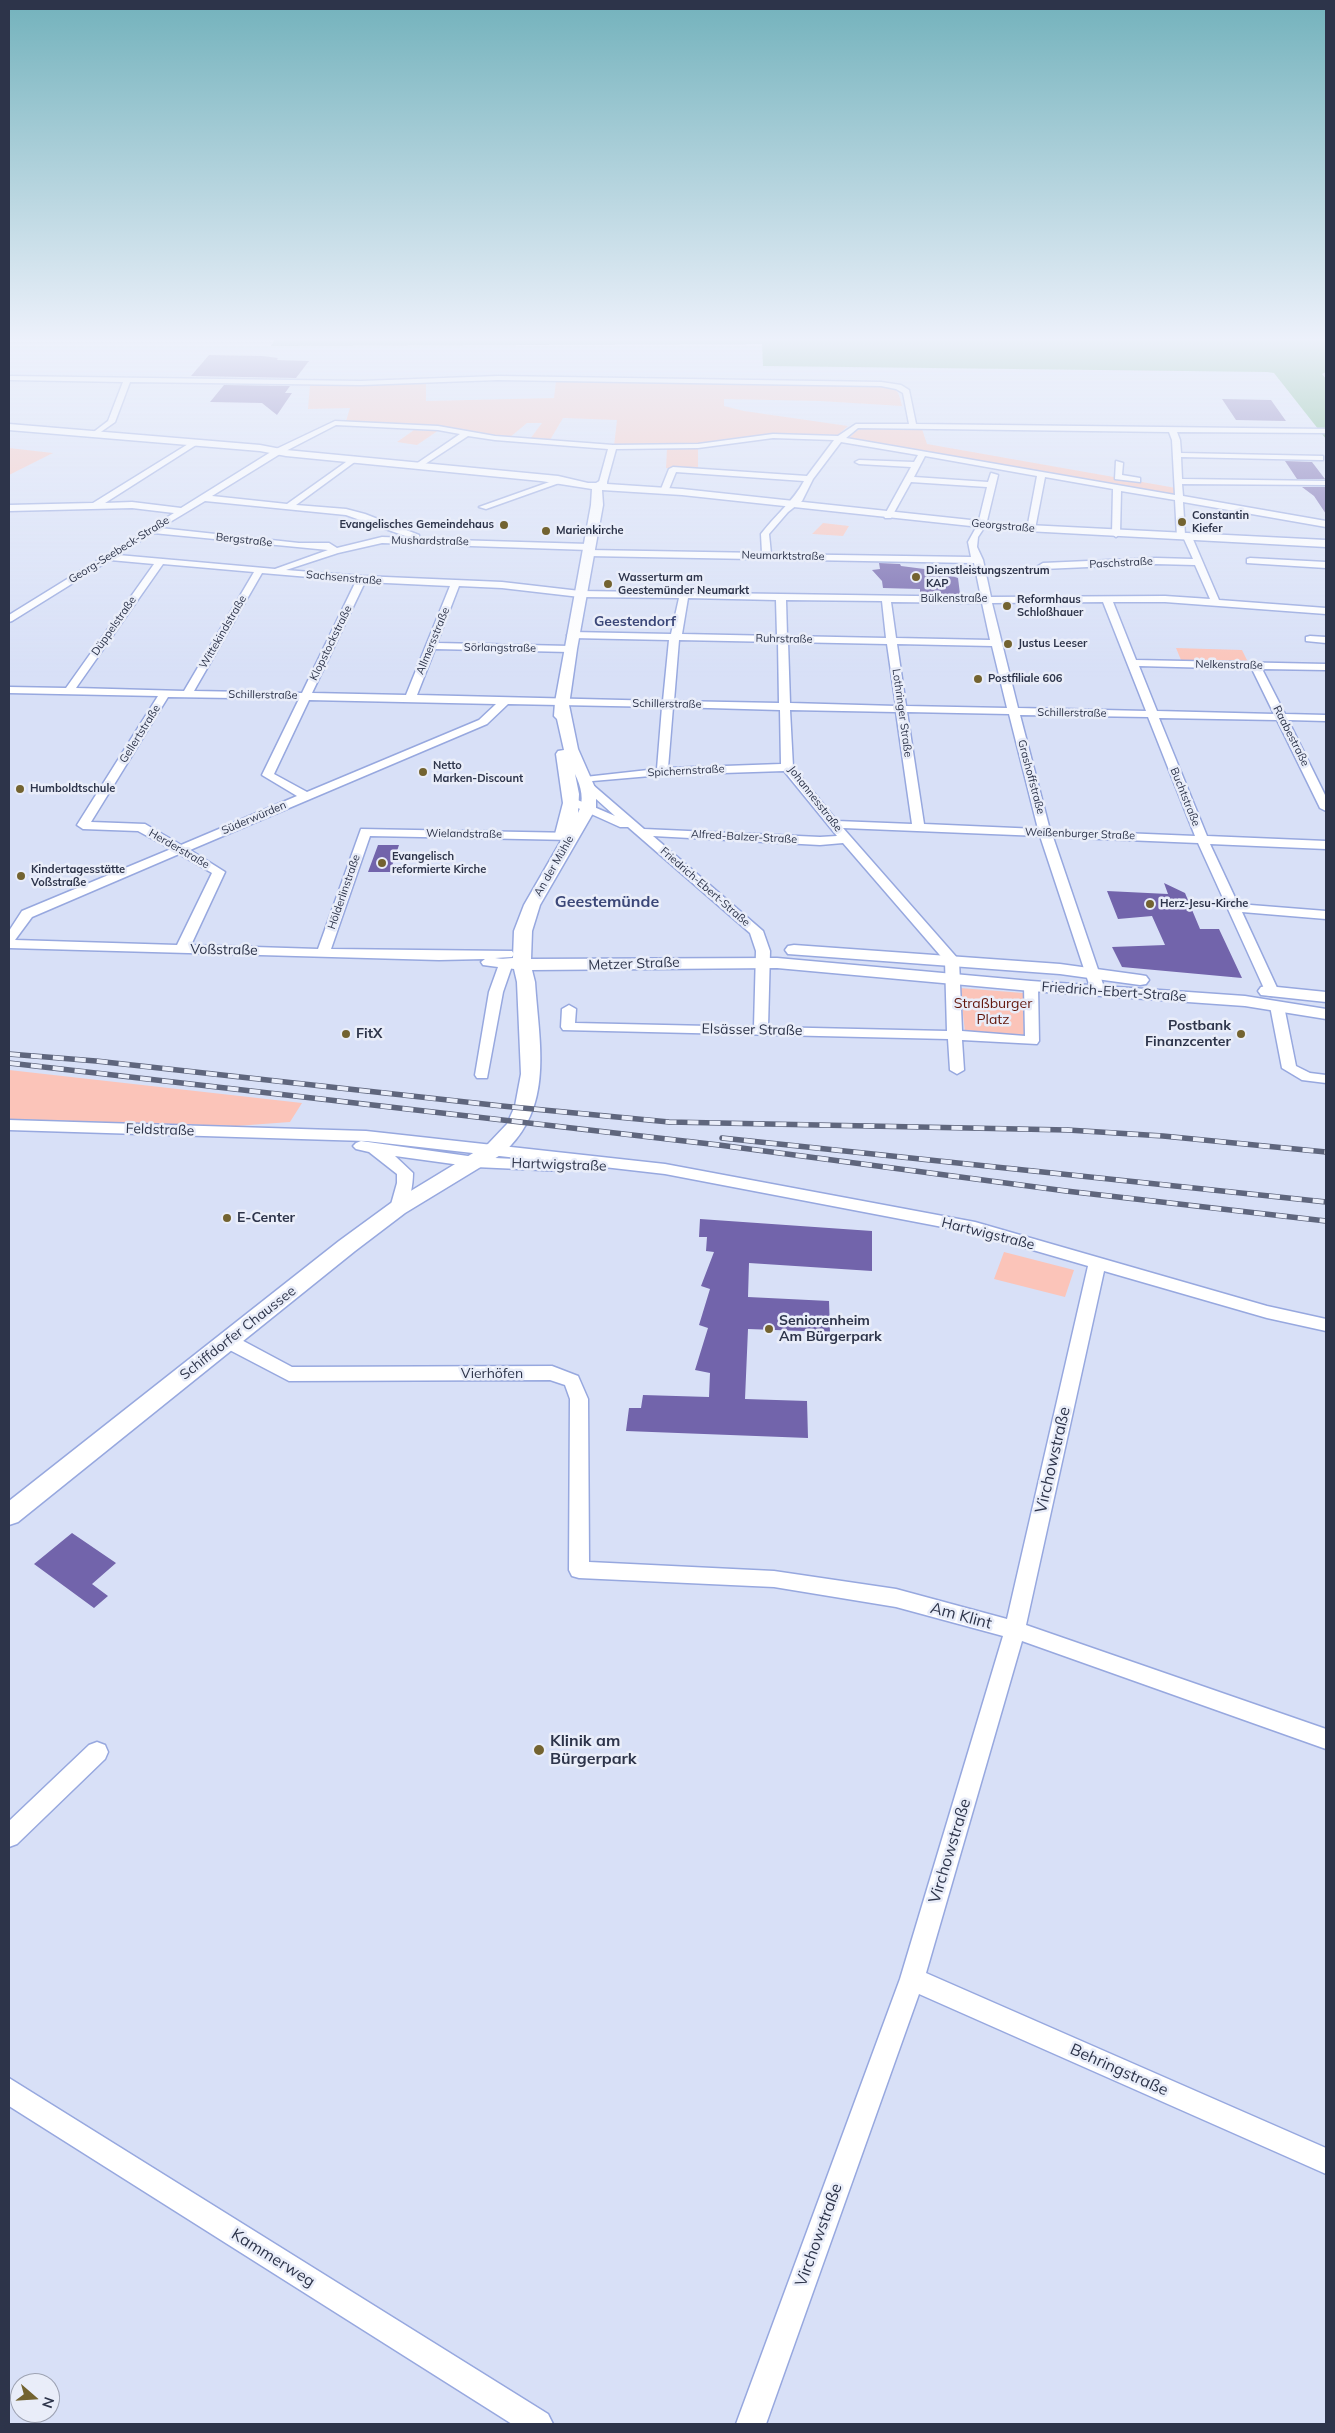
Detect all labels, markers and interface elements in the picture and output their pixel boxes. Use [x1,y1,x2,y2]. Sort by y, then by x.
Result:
place label: Constantin Kiefer [1192,509,1249,535]
street label: Georg-Seebeck-Straße [66,514,172,586]
marker: Constantin Kiefer [1176,516,1188,528]
street label: Georgstraße [971,517,1035,535]
place label: Evangelisches Gemeindehaus [339,518,494,532]
marker: Evangelisches Gemeindehaus [498,519,510,531]
place label: Marienkirche [556,524,624,538]
marker: Marienkirche [540,525,552,537]
street label: Bergstraße [215,530,273,550]
street label: Mushardstraße [391,534,469,548]
street label: Neumarktstraße [741,549,825,563]
street label: Paschstraße [1089,555,1153,571]
place label: Dienstleistungszentrum KAP [926,564,1050,590]
street label: Sachsenstraße [306,568,382,588]
place label: Wasserturm am Geestemünder Neumarkt [618,571,749,597]
marker: Dienstleistungszentrum KAP [910,571,922,583]
marker: Wasserturm am Geestemünder Neumarkt [602,578,614,590]
street label: Bülkenstraße [920,592,988,606]
street label: Wittekindstraße [197,593,249,671]
place label: Reformhaus Schloßhauer [1017,593,1083,619]
street label: Düppelstraße [89,594,139,658]
marker: Reformhaus Schloßhauer [1001,600,1013,612]
street label: Klopstockstraße [307,603,355,683]
street label: Allmersstraße [414,606,452,676]
district label: Geestendorf [594,614,676,630]
street label: Ruhrstraße [755,632,813,646]
place label: Justus Leeser [1018,637,1087,651]
marker: Justus Leeser [1002,638,1014,650]
street label: Sörlangstraße [464,641,536,655]
street label: Nelkenstraße [1195,658,1263,672]
street label: Lothringer Straße [889,668,915,758]
place label: Postfiliale 606 [988,672,1062,686]
marker: Postfiliale 606 [972,673,984,685]
street label: Schillerstraße [228,688,298,702]
street label: Schillerstraße [632,697,702,711]
street label: Gellertstraße [117,702,163,766]
street label: Raabestraße [1270,704,1312,768]
street label: Schillerstraße [1037,706,1107,720]
street label: Grashoffstraße [1015,738,1047,816]
place label: Netto Marken-Discount [433,759,523,785]
street label: Spichernstraße [647,762,725,780]
street label: Johannesstraße [785,763,845,835]
marker: Netto Marken-Discount [417,766,429,778]
street label: Buchtstraße [1167,766,1203,828]
place label: Humboldtschule [30,782,115,796]
marker: Humboldtschule [14,783,26,795]
street label: Süderwürden [220,798,288,838]
street label: Weißenburger Straße [1025,825,1135,843]
street label: Herderstraße [146,826,212,872]
street label: Wielandstraße [426,827,502,841]
street label: Alfred-Balzer-Straße [691,828,797,846]
street label: An der Mühle [531,833,577,899]
street label: Friedrich-Ebert-Straße [658,845,752,929]
place label: Evangelisch reformierte Kirche [392,850,486,876]
street label: Hölderlinstraße [325,853,363,931]
marker: Evangelisch reformierte Kirche [376,857,388,869]
place label: Kindertagesstätte Voßstraße [31,863,125,889]
marker: Kindertagesstätte Voßstraße [15,870,27,882]
district label: Geestemünde [555,892,659,912]
place label: Herz-Jesu-Kirche [1160,897,1248,911]
marker: Herz-Jesu-Kirche [1144,898,1156,910]
street label: Voßstraße [190,941,258,959]
street label: Metzer Straße [588,954,680,974]
street label: Friedrich-Ebert-Straße [1041,979,1187,1005]
park label: Straßburger Platz [954,996,1032,1028]
place label: Postbank Finanzcenter [1145,1018,1231,1050]
street label: Elsässer Straße [702,1021,802,1039]
place label: FitX [356,1026,382,1042]
marker: FitX [340,1028,352,1040]
marker: Postbank Finanzcenter [1235,1028,1247,1040]
street label: Feldstraße [125,1120,195,1140]
street label: Hartwigstraße [511,1155,607,1175]
place label: E-Center [237,1210,295,1226]
marker: E-Center [221,1212,233,1224]
street label: Hartwigstraße [940,1214,1036,1254]
street label: Schiffdorfer Chaussee [177,1283,299,1383]
place label: Seniorenheim Am Bürgerpark [779,1313,882,1345]
marker: Seniorenheim Am Bürgerpark [763,1323,775,1335]
street label: Vierhöfen [461,1366,523,1382]
street label: Virchowstraße [1031,1405,1075,1515]
street label: Am Klint [928,1599,994,1633]
place label: Klinik am Bürgerpark [550,1731,637,1769]
marker: Klinik am Bürgerpark [532,1743,546,1757]
street label: Virchowstraße [925,1796,975,1906]
street label: Behringstraße [1067,2040,1171,2100]
street label: Virchowstraße [791,2181,847,2289]
street label: Kammerweg [228,2225,318,2291]
north arrow [10,2373,60,2423]
text: N [38,2395,58,2410]

